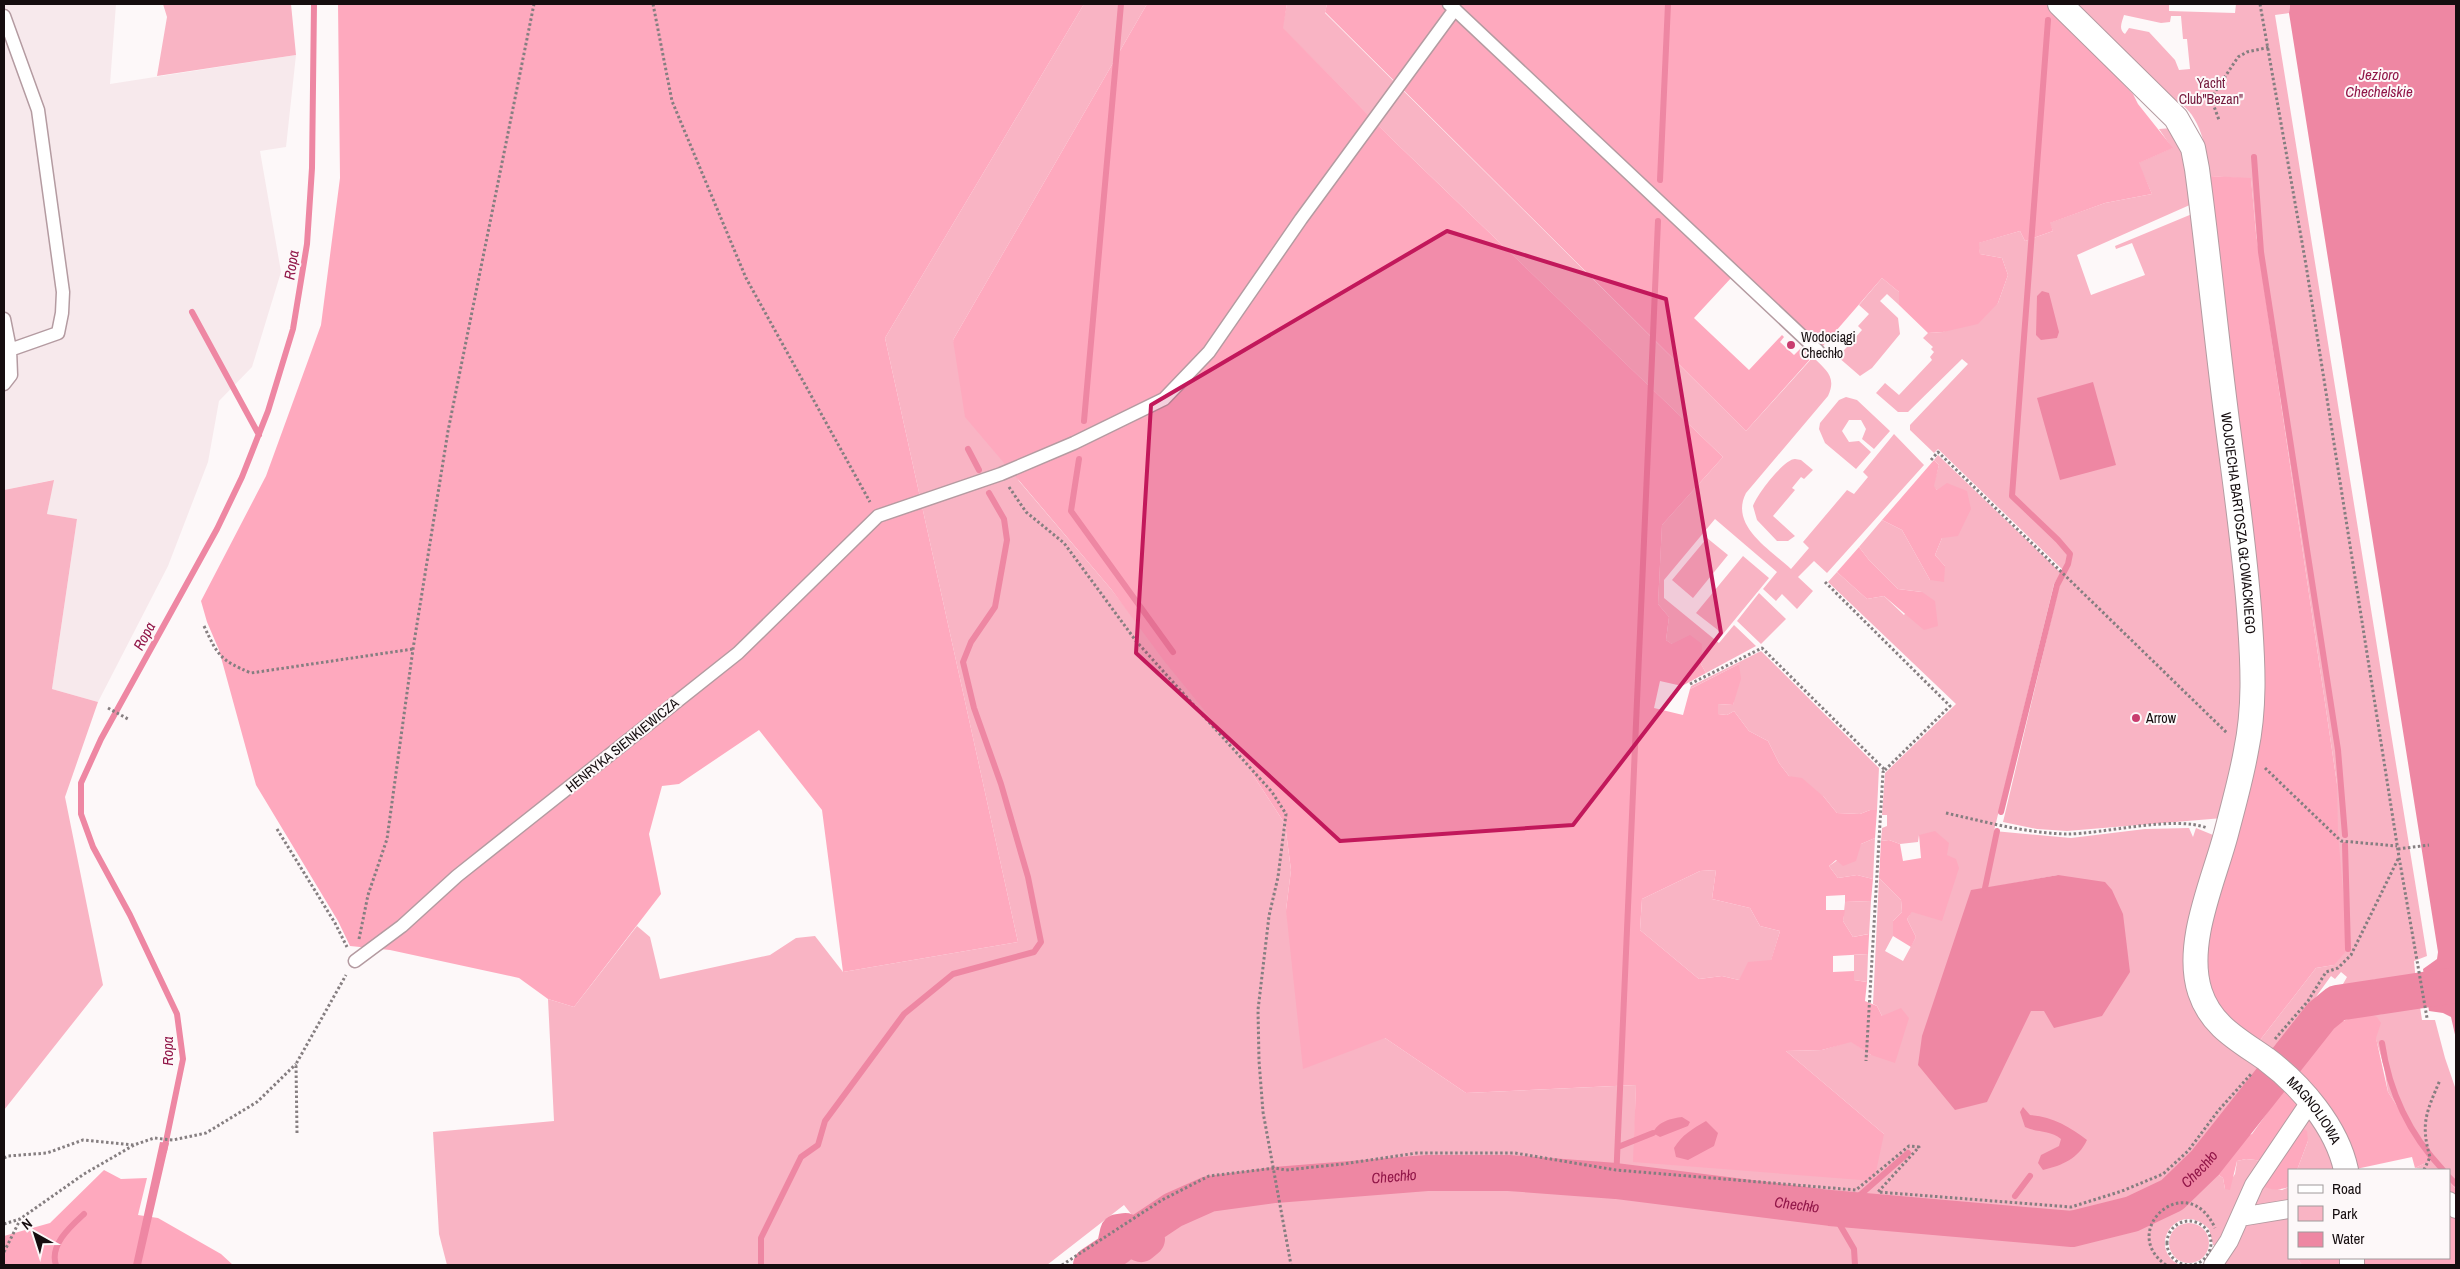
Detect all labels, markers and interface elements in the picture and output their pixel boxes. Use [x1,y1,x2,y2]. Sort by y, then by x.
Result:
water label: Jezioro Chechelskie [2345,64,2413,102]
park label: Yacht Club"Bezan" [2179,74,2243,108]
water label: Ropa [278,249,304,281]
place label: Wodociągi Chechło [1801,328,1856,362]
marker: Wodociągi Chechło [1785,339,1797,351]
street label: WOJCIECHA BARTOSZA GŁOWACKIEGO [2217,411,2260,634]
water label: Ropa [128,618,160,654]
street label: HENRYKA SIENKIEWICZA [562,694,682,796]
place label: Arrow [2145,709,2177,727]
marker: Arrow [2130,712,2142,724]
water label: Ropa [157,1036,178,1066]
street label: MAGNOLIOWA [2283,1072,2345,1147]
water label: Chechło [2176,1145,2222,1192]
water label: Chechło [1370,1163,1417,1188]
legend [2288,1169,2450,1259]
text: Road [2332,1178,2361,1199]
water label: Chechło [1773,1191,1821,1217]
text: Park [2332,1203,2358,1224]
north arrow [10,1209,60,1259]
text: N [18,1214,36,1234]
text: Water [2332,1228,2364,1249]

